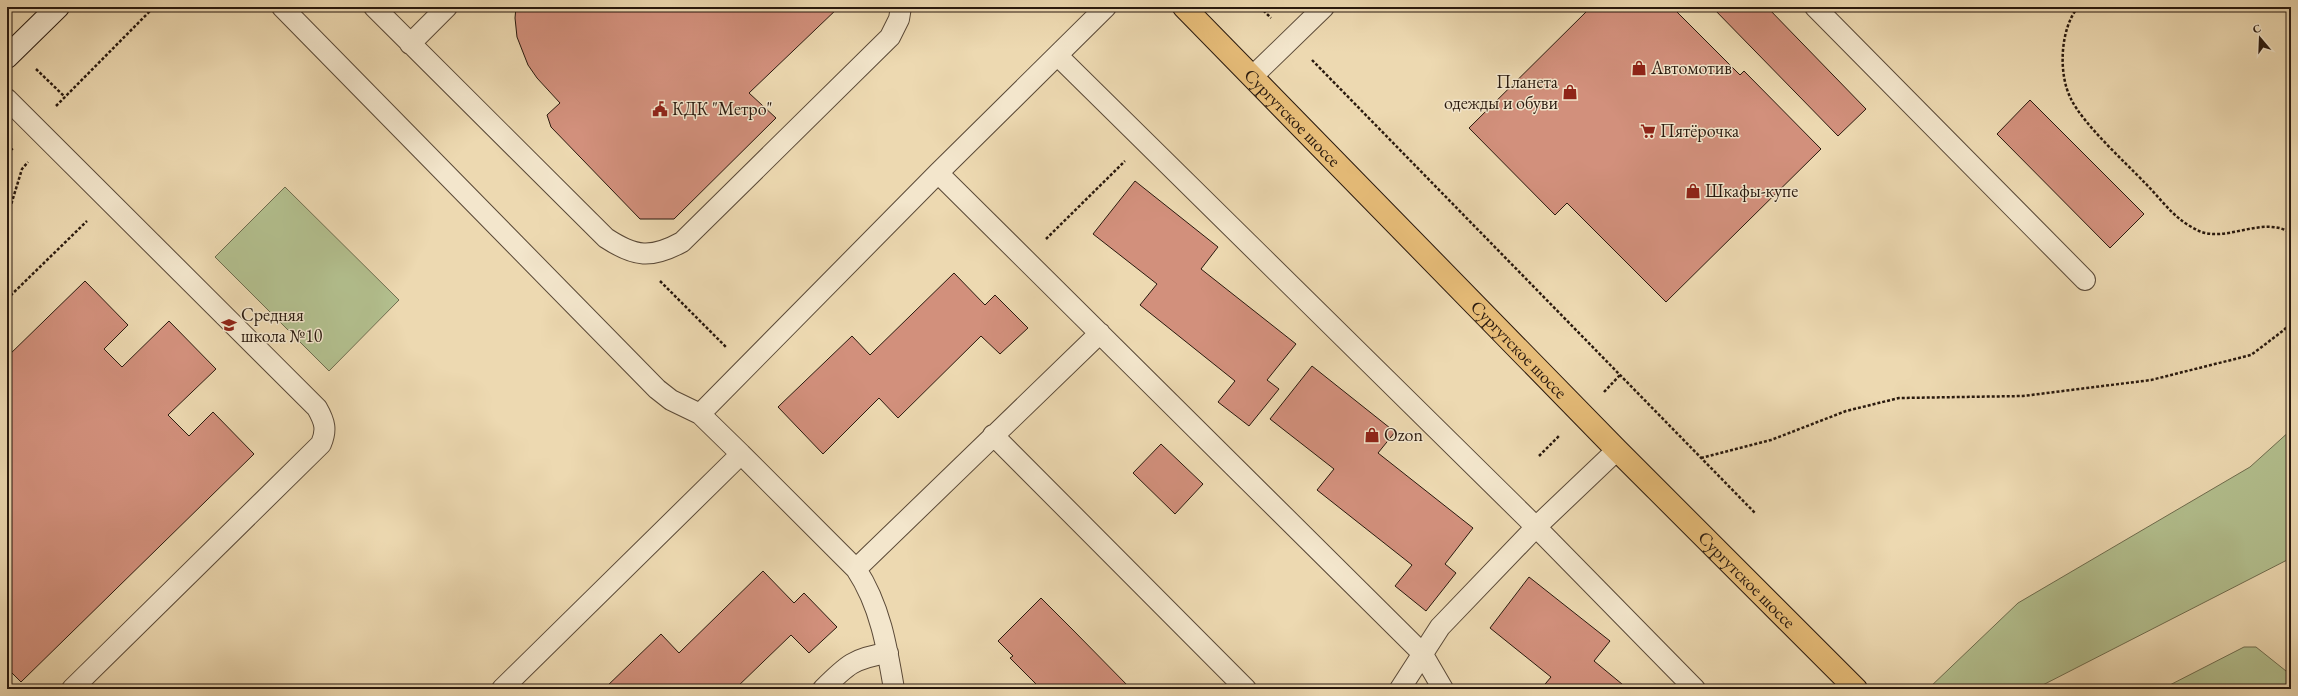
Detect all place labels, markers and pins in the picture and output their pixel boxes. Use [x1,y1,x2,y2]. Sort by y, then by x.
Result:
place label: Автомотив [1650,56,1732,79]
shop icon: Автомотив [1630,59,1648,77]
place label: Планета одежды и обуви [1444,70,1559,114]
shop icon: Планета одежды и обуви [1561,83,1579,101]
place label: КДК "Метро" [672,97,772,120]
public building icon: КДК "Метро" [651,100,669,118]
place label: Пятёрочка [1660,119,1740,142]
supermarket icon: Пятёрочка [1639,122,1657,140]
place label: Шкафы-купе [1705,179,1798,202]
shop icon: Шкафы-купе [1684,182,1702,200]
place label: Средняя школа №10 [241,303,323,347]
school or university icon: Средняя школа №10 [220,316,238,334]
place label: Ozon [1384,423,1423,446]
shop icon: Ozon [1363,426,1381,444]

